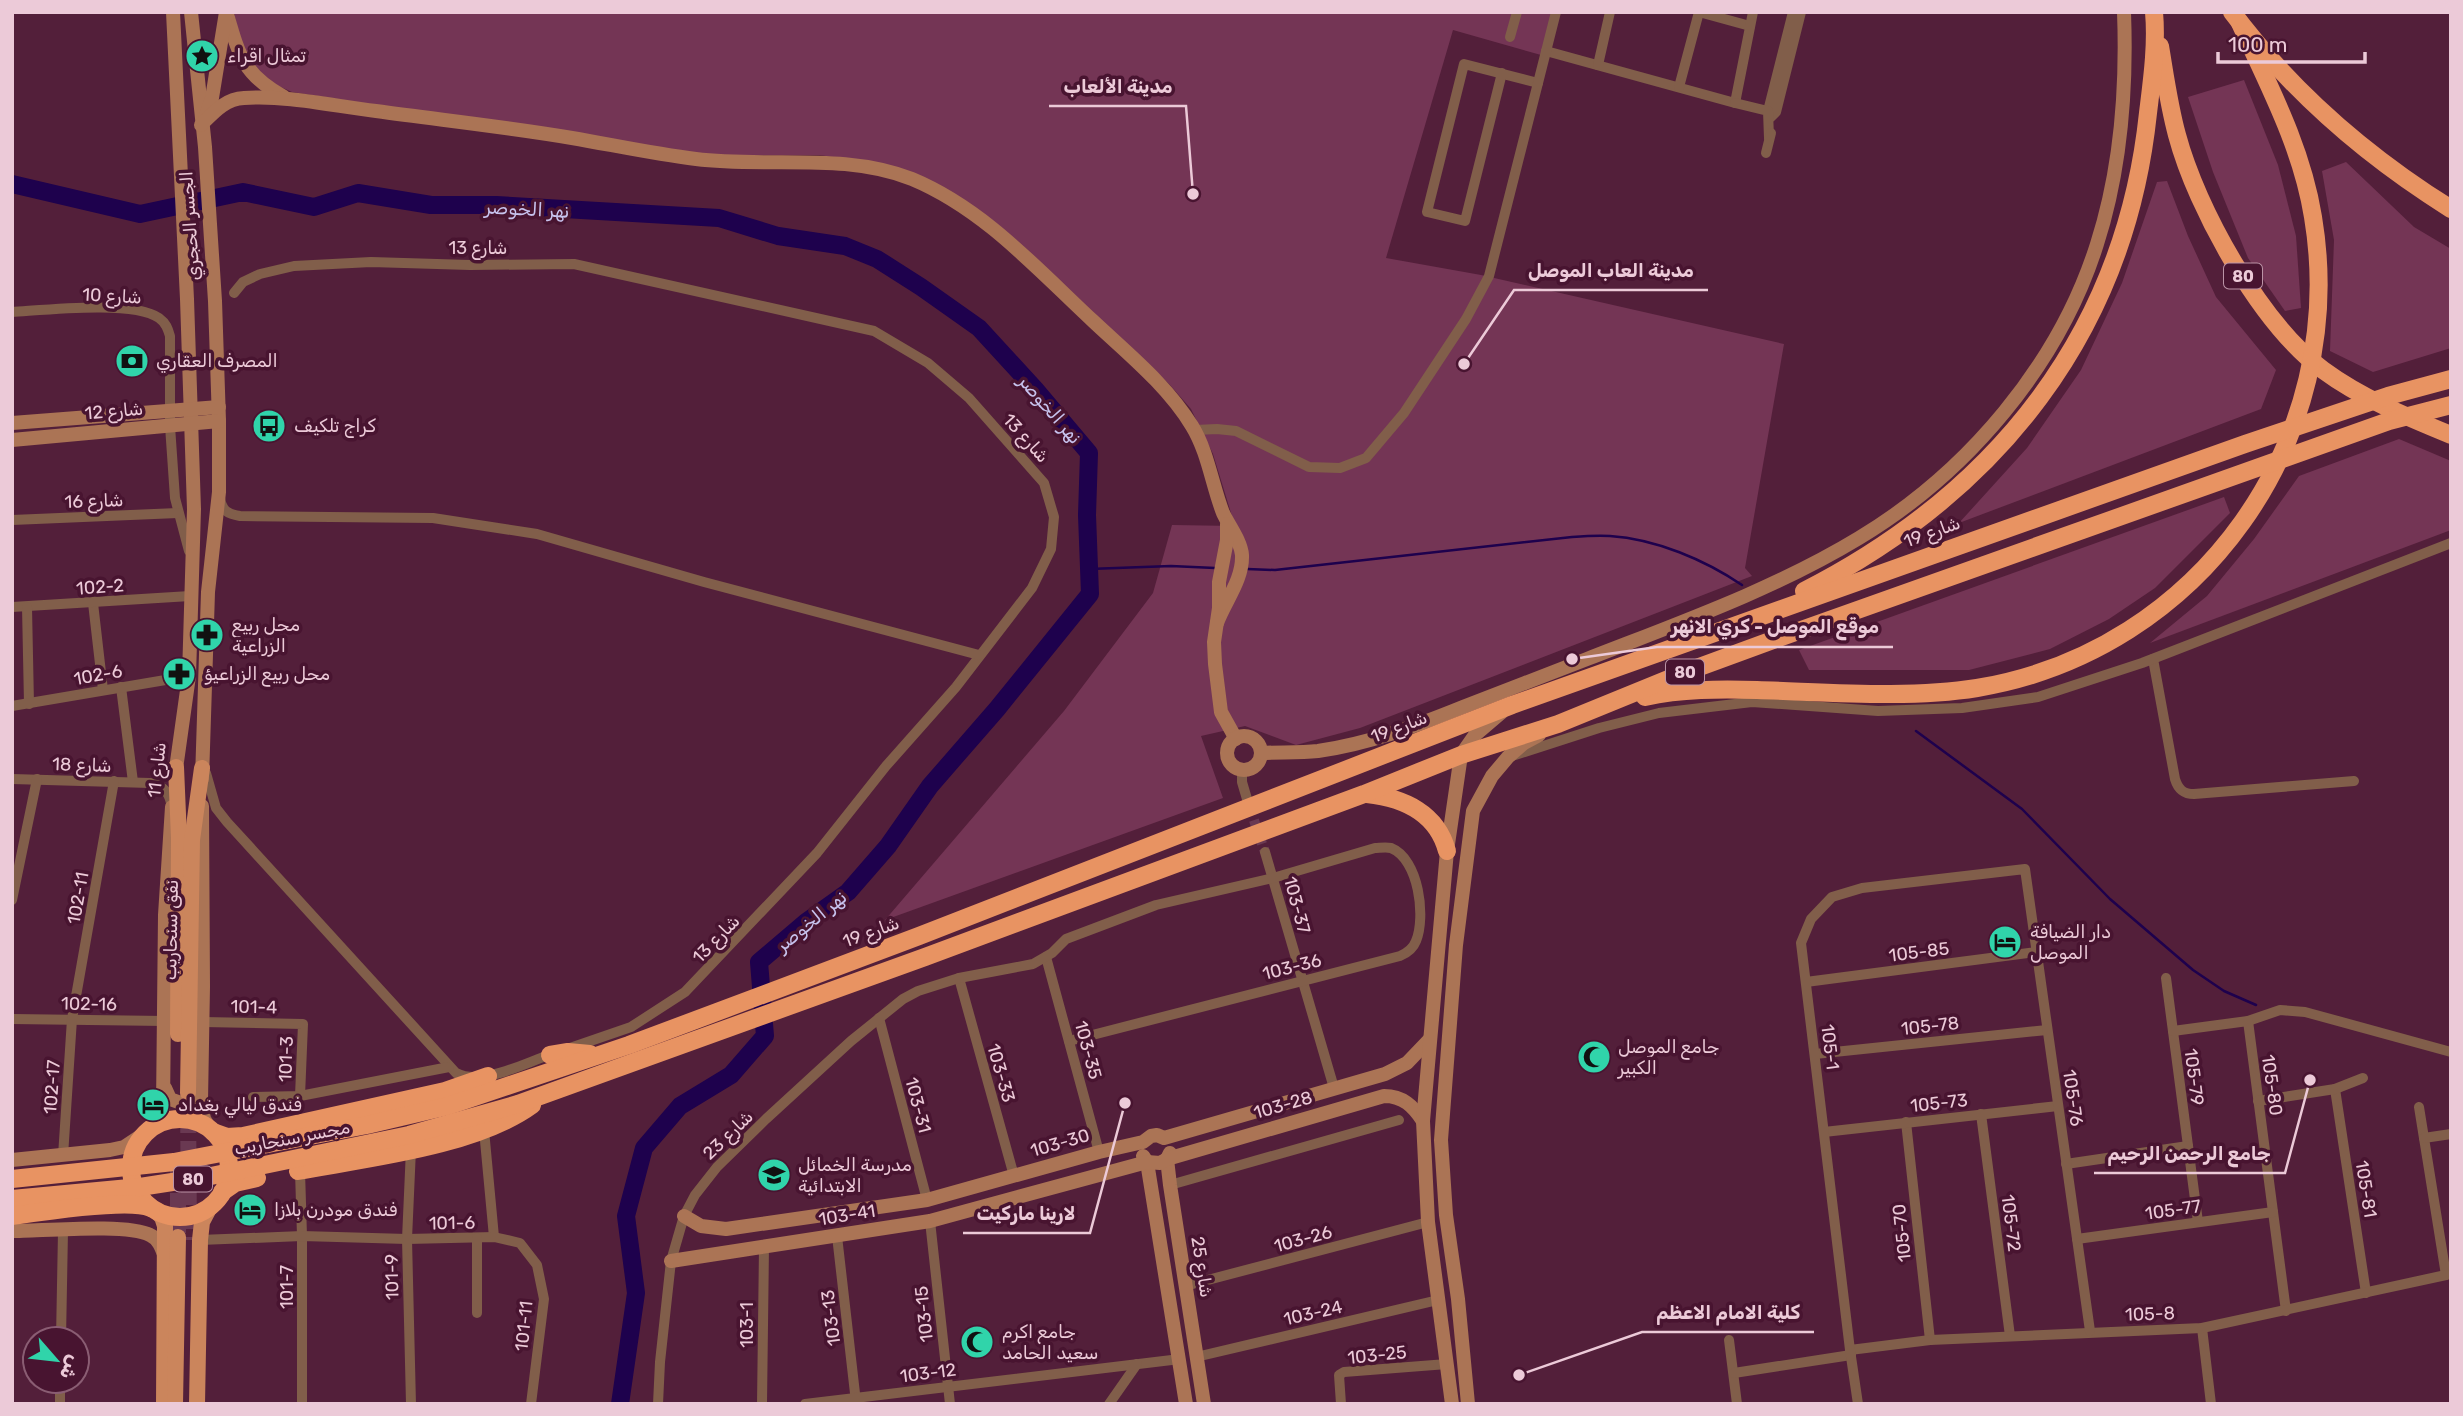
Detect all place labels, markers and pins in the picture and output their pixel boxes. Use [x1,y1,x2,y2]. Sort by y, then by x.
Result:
place icon: تمثال اقراء [183,37,221,75]
place label: تمثال اقراء [227,45,306,67]
callout: مدينة الألعاب [1049,66,1186,106]
callout: مدينة العاب الموصل [1514,250,1708,290]
bank icon: المصرف العقاري [113,342,151,380]
place label: المصرف العقاري [156,350,278,373]
bus stop icon: كراج تلكيف [250,407,288,445]
place label: كراج تلكيف [294,415,376,438]
callout: موقع الموصل - كري الانهر [1657,607,1893,647]
place label: محل ربيع الزراعية [232,614,300,657]
pharmacy icon: محل ربيع الزراعية [188,616,226,654]
pharmacy icon: محل ربيع الزراعيؤ [160,655,198,693]
place label: محل ربيع الزراعيؤ [204,663,330,687]
place label: دار الضيافة الموصل [2030,921,2111,964]
hotel icon: دار الضيافة الموصل [1986,923,2024,961]
place label: جامع الموصل الكبير [1617,1036,1719,1079]
mosque icon: جامع الموصل الكبير [1575,1038,1613,1076]
hotel icon: فندق ليالي بغداد [134,1086,172,1124]
place label: فندق ليالي بغداد [178,1094,302,1118]
callout: جامع الرحمن الرحيم [2094,1133,2285,1173]
place label: مدرسة الخمائل الابتدائية [798,1154,912,1197]
school or university icon: مدرسة الخمائل الابتدائية [755,1156,793,1194]
hotel icon: فندق مودرن بلازا [231,1191,269,1229]
callout: لارينا ماركيت [963,1193,1090,1233]
place label: فندق مودرن بلازا [274,1199,397,1221]
callout: كلية الامام الاعظم [1642,1292,1814,1332]
place label: جامع اكرم سعيد الحامد [1002,1321,1099,1364]
mosque icon: جامع اكرم سعيد الحامد [958,1323,996,1361]

